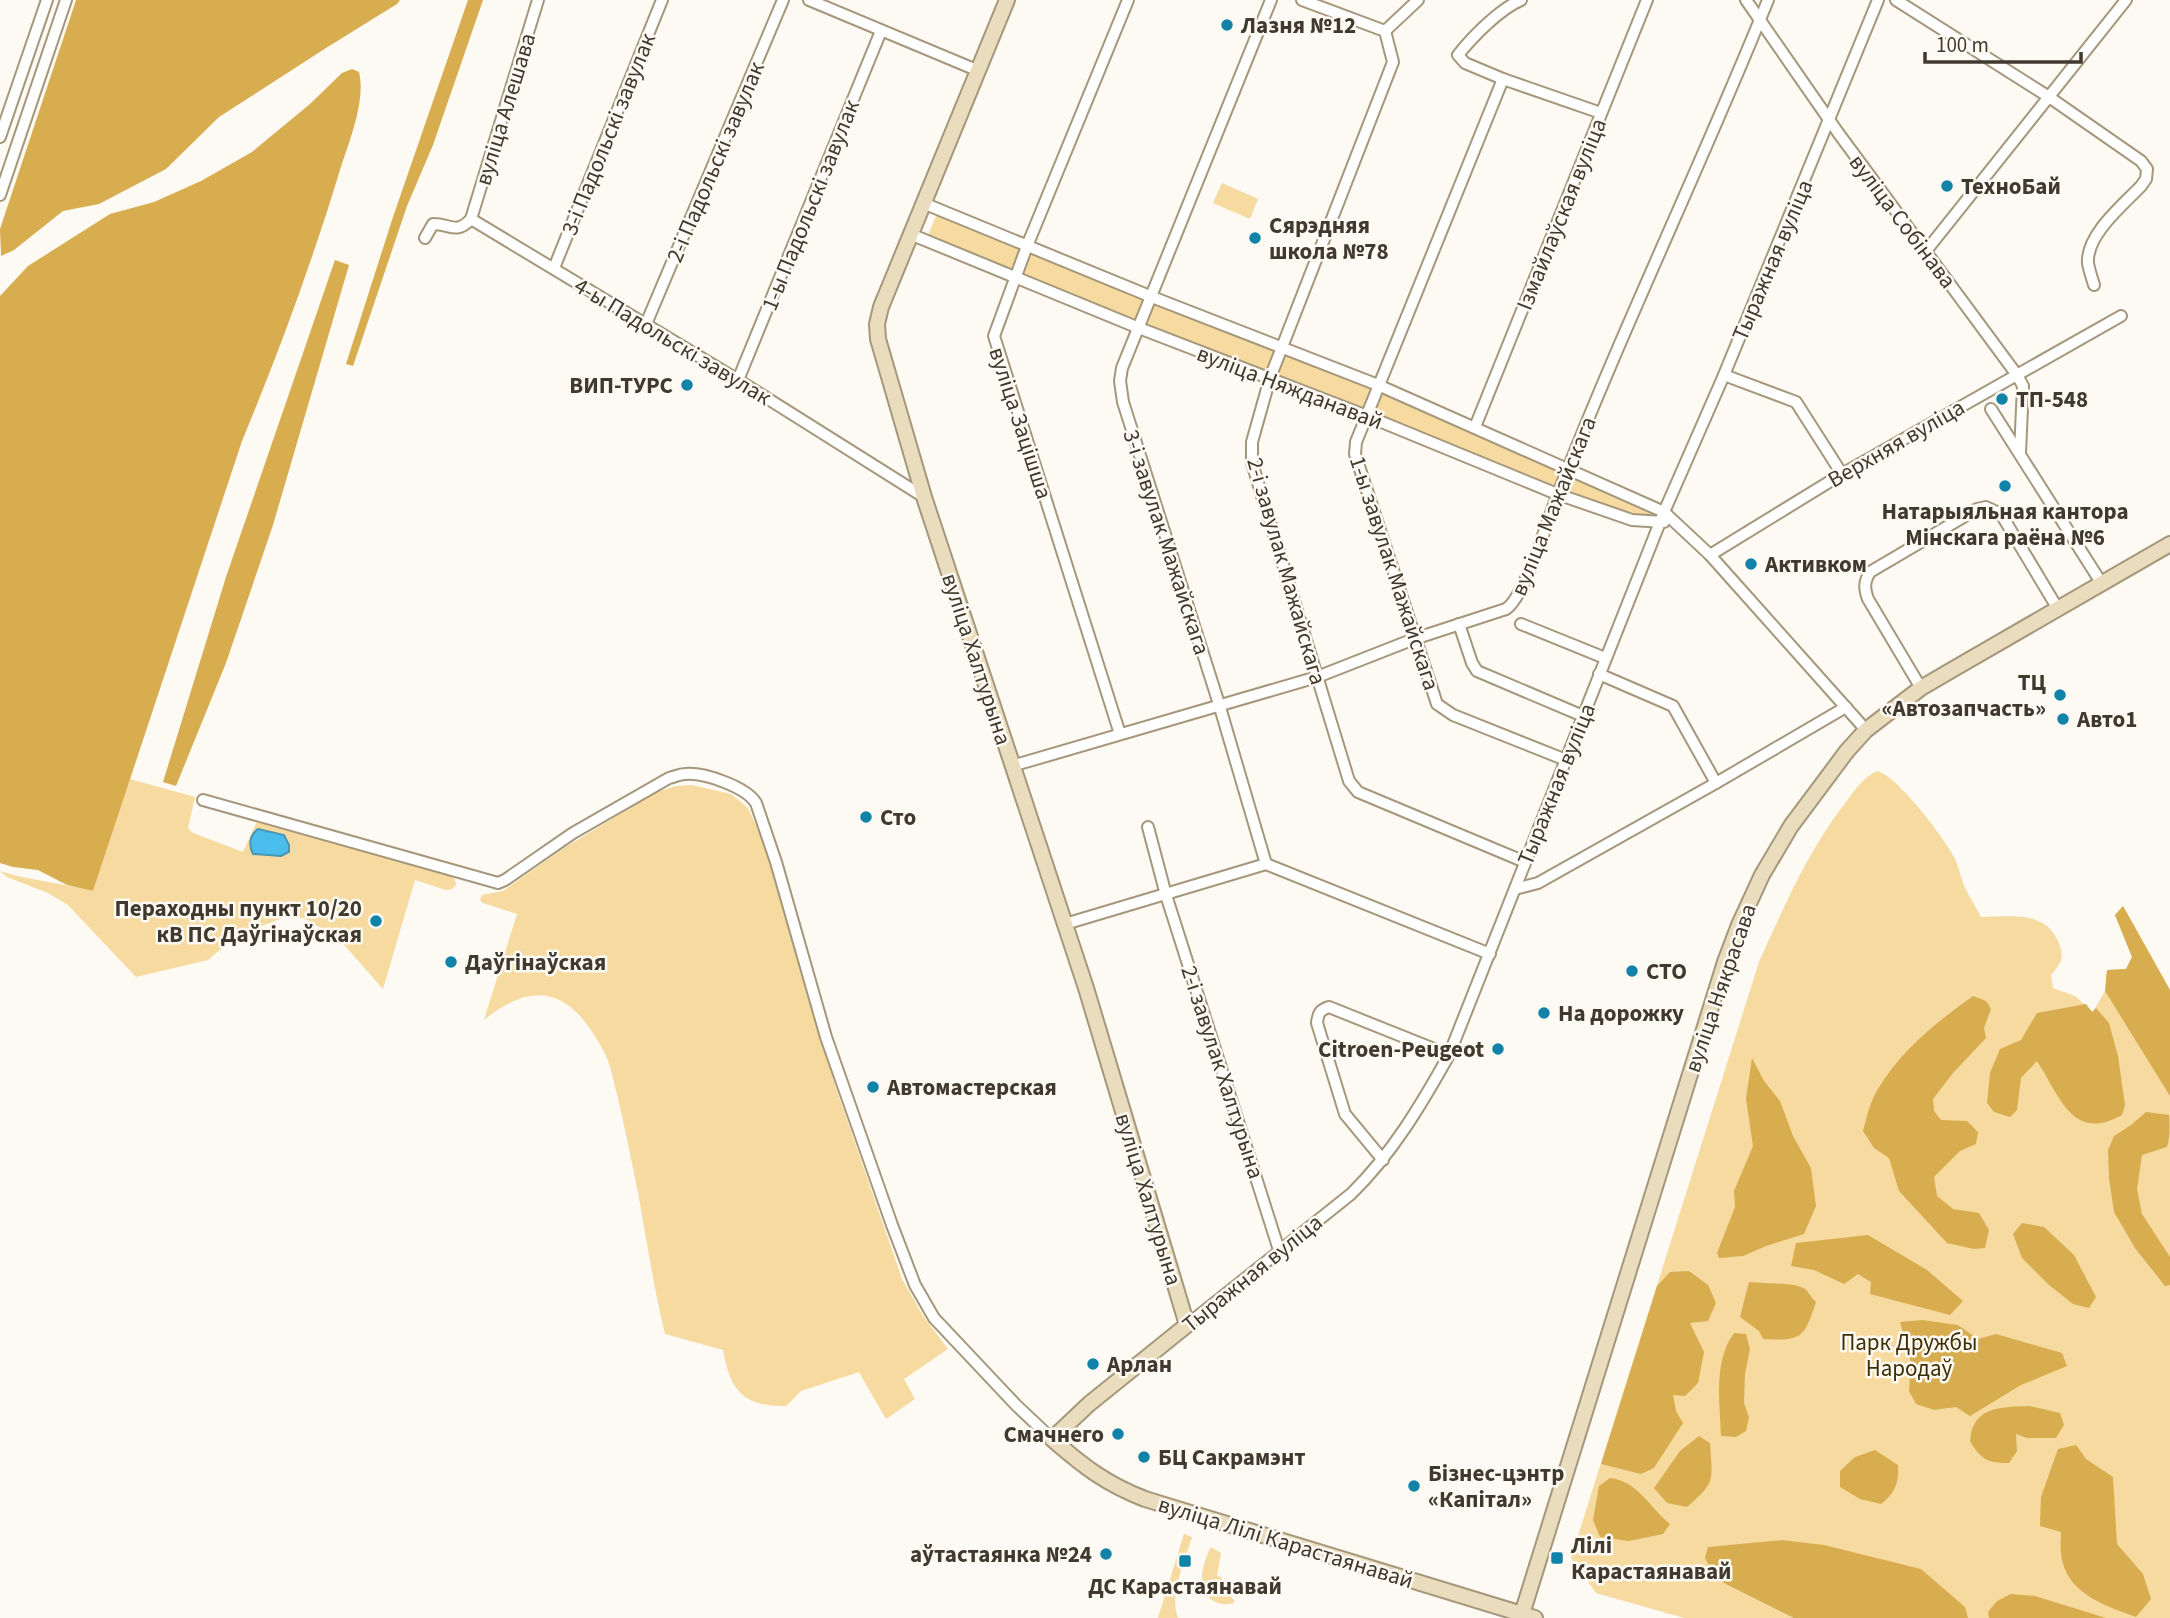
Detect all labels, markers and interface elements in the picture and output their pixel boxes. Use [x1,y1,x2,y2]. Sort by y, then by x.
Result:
place label: Лазня №12 [1240,9,1356,42]
marker: Лазня №12 [1219,17,1235,33]
scale bar [1925,21,2081,65]
street label: 3-і Падольскі завулак [553,28,664,240]
street label: вуліца Алешава [467,29,544,189]
text: 100 m [1936,30,1989,60]
street label: 2-і Падольскі завулак [658,56,773,268]
street label: 1-ы Падольскі завулак [753,94,868,316]
street label: Ізмайлаўская вуліца [1508,113,1615,315]
street label: вуліца Собінава [1841,147,1964,295]
place label: ТехноБай [1961,170,2061,203]
street label: Тыражная вуліца [1724,175,1821,346]
marker: ТехноБай [1939,178,1955,194]
place label: Сярэдняя школа №78 [1269,209,1389,268]
marker: Сярэдняя школа №78 [1247,230,1263,246]
street label: 4-ы Падольскі завулак [568,269,778,414]
street label: вуліца Няжданавай [1192,337,1388,438]
street label: вуліца Зацішша [980,343,1061,503]
place label: ВИП-ТУРС [569,369,673,402]
marker: ВИП-ТУРС [679,377,695,393]
place label: ТП-548 [2016,383,2088,416]
street label: Верхняя вуліца [1822,391,1971,496]
marker: ТП-548 [1994,391,2010,407]
street label: вуліца Мажайскага [1502,411,1605,601]
street label: 3-і завулак Мажайскага [1115,425,1219,659]
street label: 1-ы завулак Мажайскага [1341,452,1448,695]
street label: 2-і завулак Мажайскага [1238,454,1335,689]
marker: Натарыяльная кантора Мінскага раёна №6 [1997,478,2013,494]
place label: Натарыяльная кантора Мінскага раёна №6 [1881,495,2129,554]
place label: Активком [1764,548,1867,581]
marker: Активком [1743,556,1759,572]
street label: вуліца Халтурына [933,569,1020,749]
place label: ТЦ «Автозапчасть» [1881,666,2047,725]
marker: ТЦ «Автозапчасть» [2052,687,2068,703]
street label: Тыражная вуліца [1509,698,1604,870]
place label: Авто1 [2076,703,2137,736]
marker: Авто1 [2055,711,2071,727]
place label: Сто [880,801,916,834]
marker: Сто [858,809,874,825]
place label: Пераходны пункт 10/20 кВ ПС Даўгінаўская [115,892,362,951]
street label: вуліца Някрасава [1676,899,1765,1077]
marker: Пераходны пункт 10/20 кВ ПС Даўгінаўская [368,913,384,929]
place label: Даўгінаўская [465,946,606,979]
marker: Даўгінаўская [443,954,459,970]
place label: СТО [1646,955,1687,988]
street label: 2-і завулак Халтурына [1172,961,1273,1183]
marker: СТО [1624,963,1640,979]
place label: На дорожку [1558,997,1684,1030]
marker: На дорожку [1536,1005,1552,1021]
place label: Citroen-Peugeot [1318,1033,1484,1066]
marker: Citroen-Peugeot [1490,1041,1506,1057]
place label: Автомастерская [886,1071,1057,1104]
marker: Автомастерская [865,1079,881,1095]
street label: вуліца Халтурына [1107,1109,1190,1289]
street label: Тыражная вуліца [1175,1206,1330,1340]
park label: Парк Дружбы Народаў [1840,1326,1978,1385]
place label: Арлан [1106,1348,1172,1381]
marker: Арлан [1085,1356,1101,1372]
place label: Смачнего [1003,1418,1104,1451]
marker: Смачнего [1110,1426,1126,1442]
place label: БЦ Сакрамэнт [1158,1441,1306,1474]
marker: БЦ Сакрамэнт [1136,1449,1152,1465]
place label: Бізнес-цэнтр «Капітал» [1428,1457,1564,1516]
marker: Бізнес-цэнтр «Капітал» [1406,1478,1422,1494]
street label: вуліца Лілі Карастаянавай [1154,1488,1418,1597]
place label: Лілі Карастаянавай [1570,1529,1732,1588]
place label: аўтастаянка №24 [910,1538,1092,1571]
marker: аўтастаянка №24 [1098,1546,1114,1562]
marker: Лілі Карастаянавай [1549,1550,1565,1566]
marker: ДС Карастаянавай [1177,1553,1193,1569]
place label: ДС Карастаянавай [1088,1570,1282,1603]

